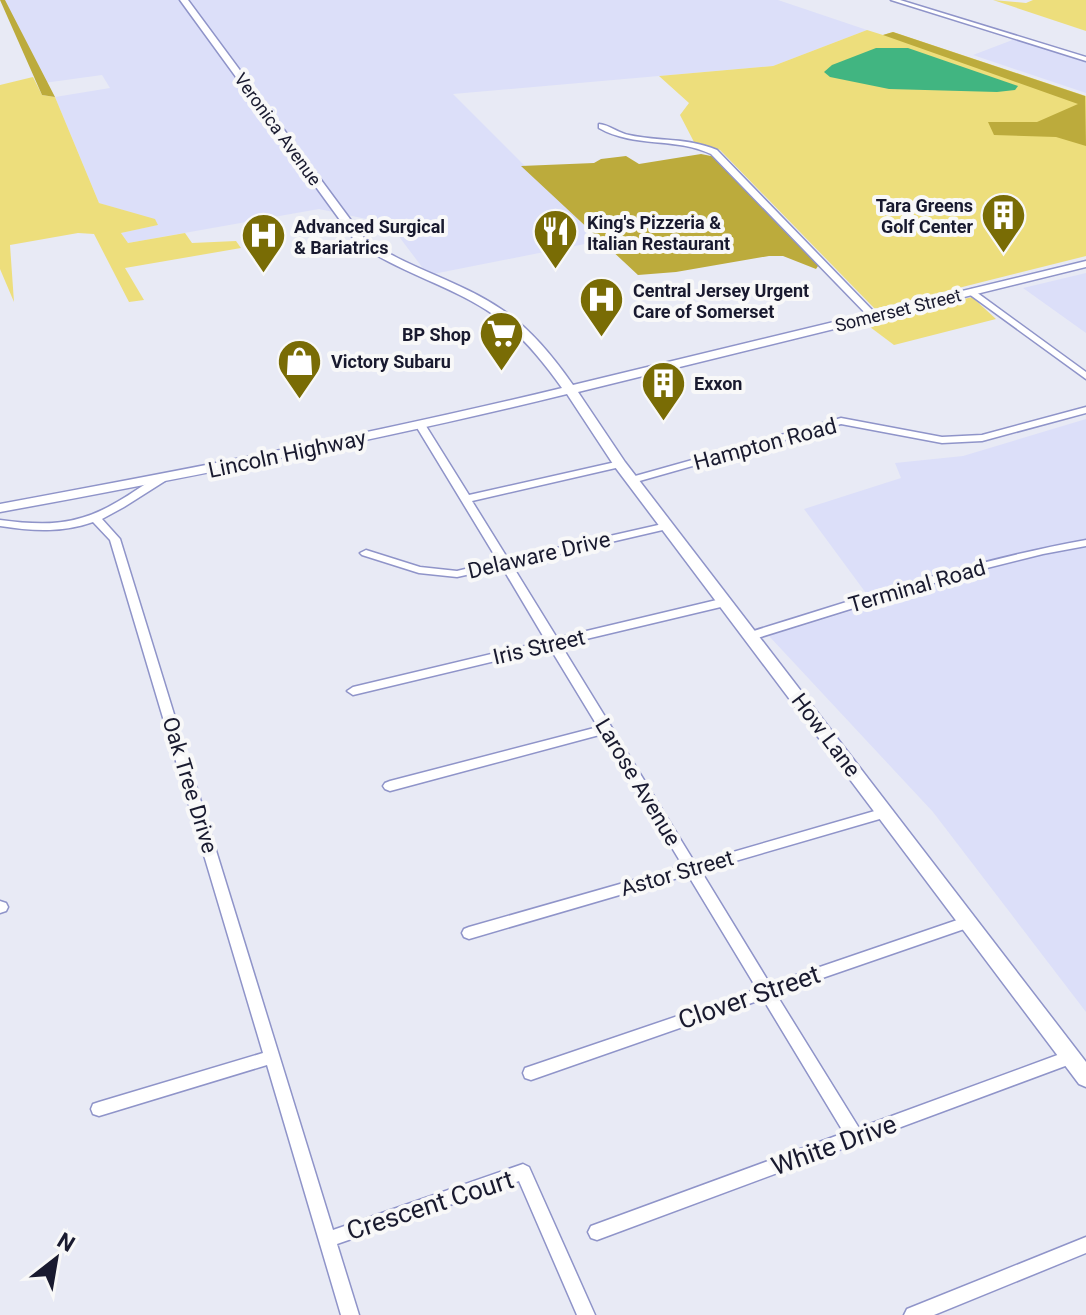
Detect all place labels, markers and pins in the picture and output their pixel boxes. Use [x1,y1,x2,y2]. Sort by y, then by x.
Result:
building icon: Tara Greens Golf Center [980,191,1028,254]
place label: Tara Greens Golf Center [876,195,973,237]
restaurant icon: King's Pizzeria & Italian Restaurant [532,208,580,271]
hospital icon: Advanced Surgical & Bariatrics [239,212,287,275]
place label: King's Pizzeria & Italian Restaurant [587,212,730,254]
place label: Advanced Surgical & Bariatrics [294,216,445,258]
hospital icon: Central Jersey Urgent Care of Somerset [578,276,626,339]
place label: Central Jersey Urgent Care of Somerset [633,280,809,322]
supermarket icon: BP Shop [478,310,526,373]
place label: BP Shop [402,324,471,345]
shop icon: Victory Subaru [276,337,324,400]
place label: Victory Subaru [331,351,451,372]
building icon: Exxon [639,359,687,422]
place label: Exxon [694,373,742,394]

